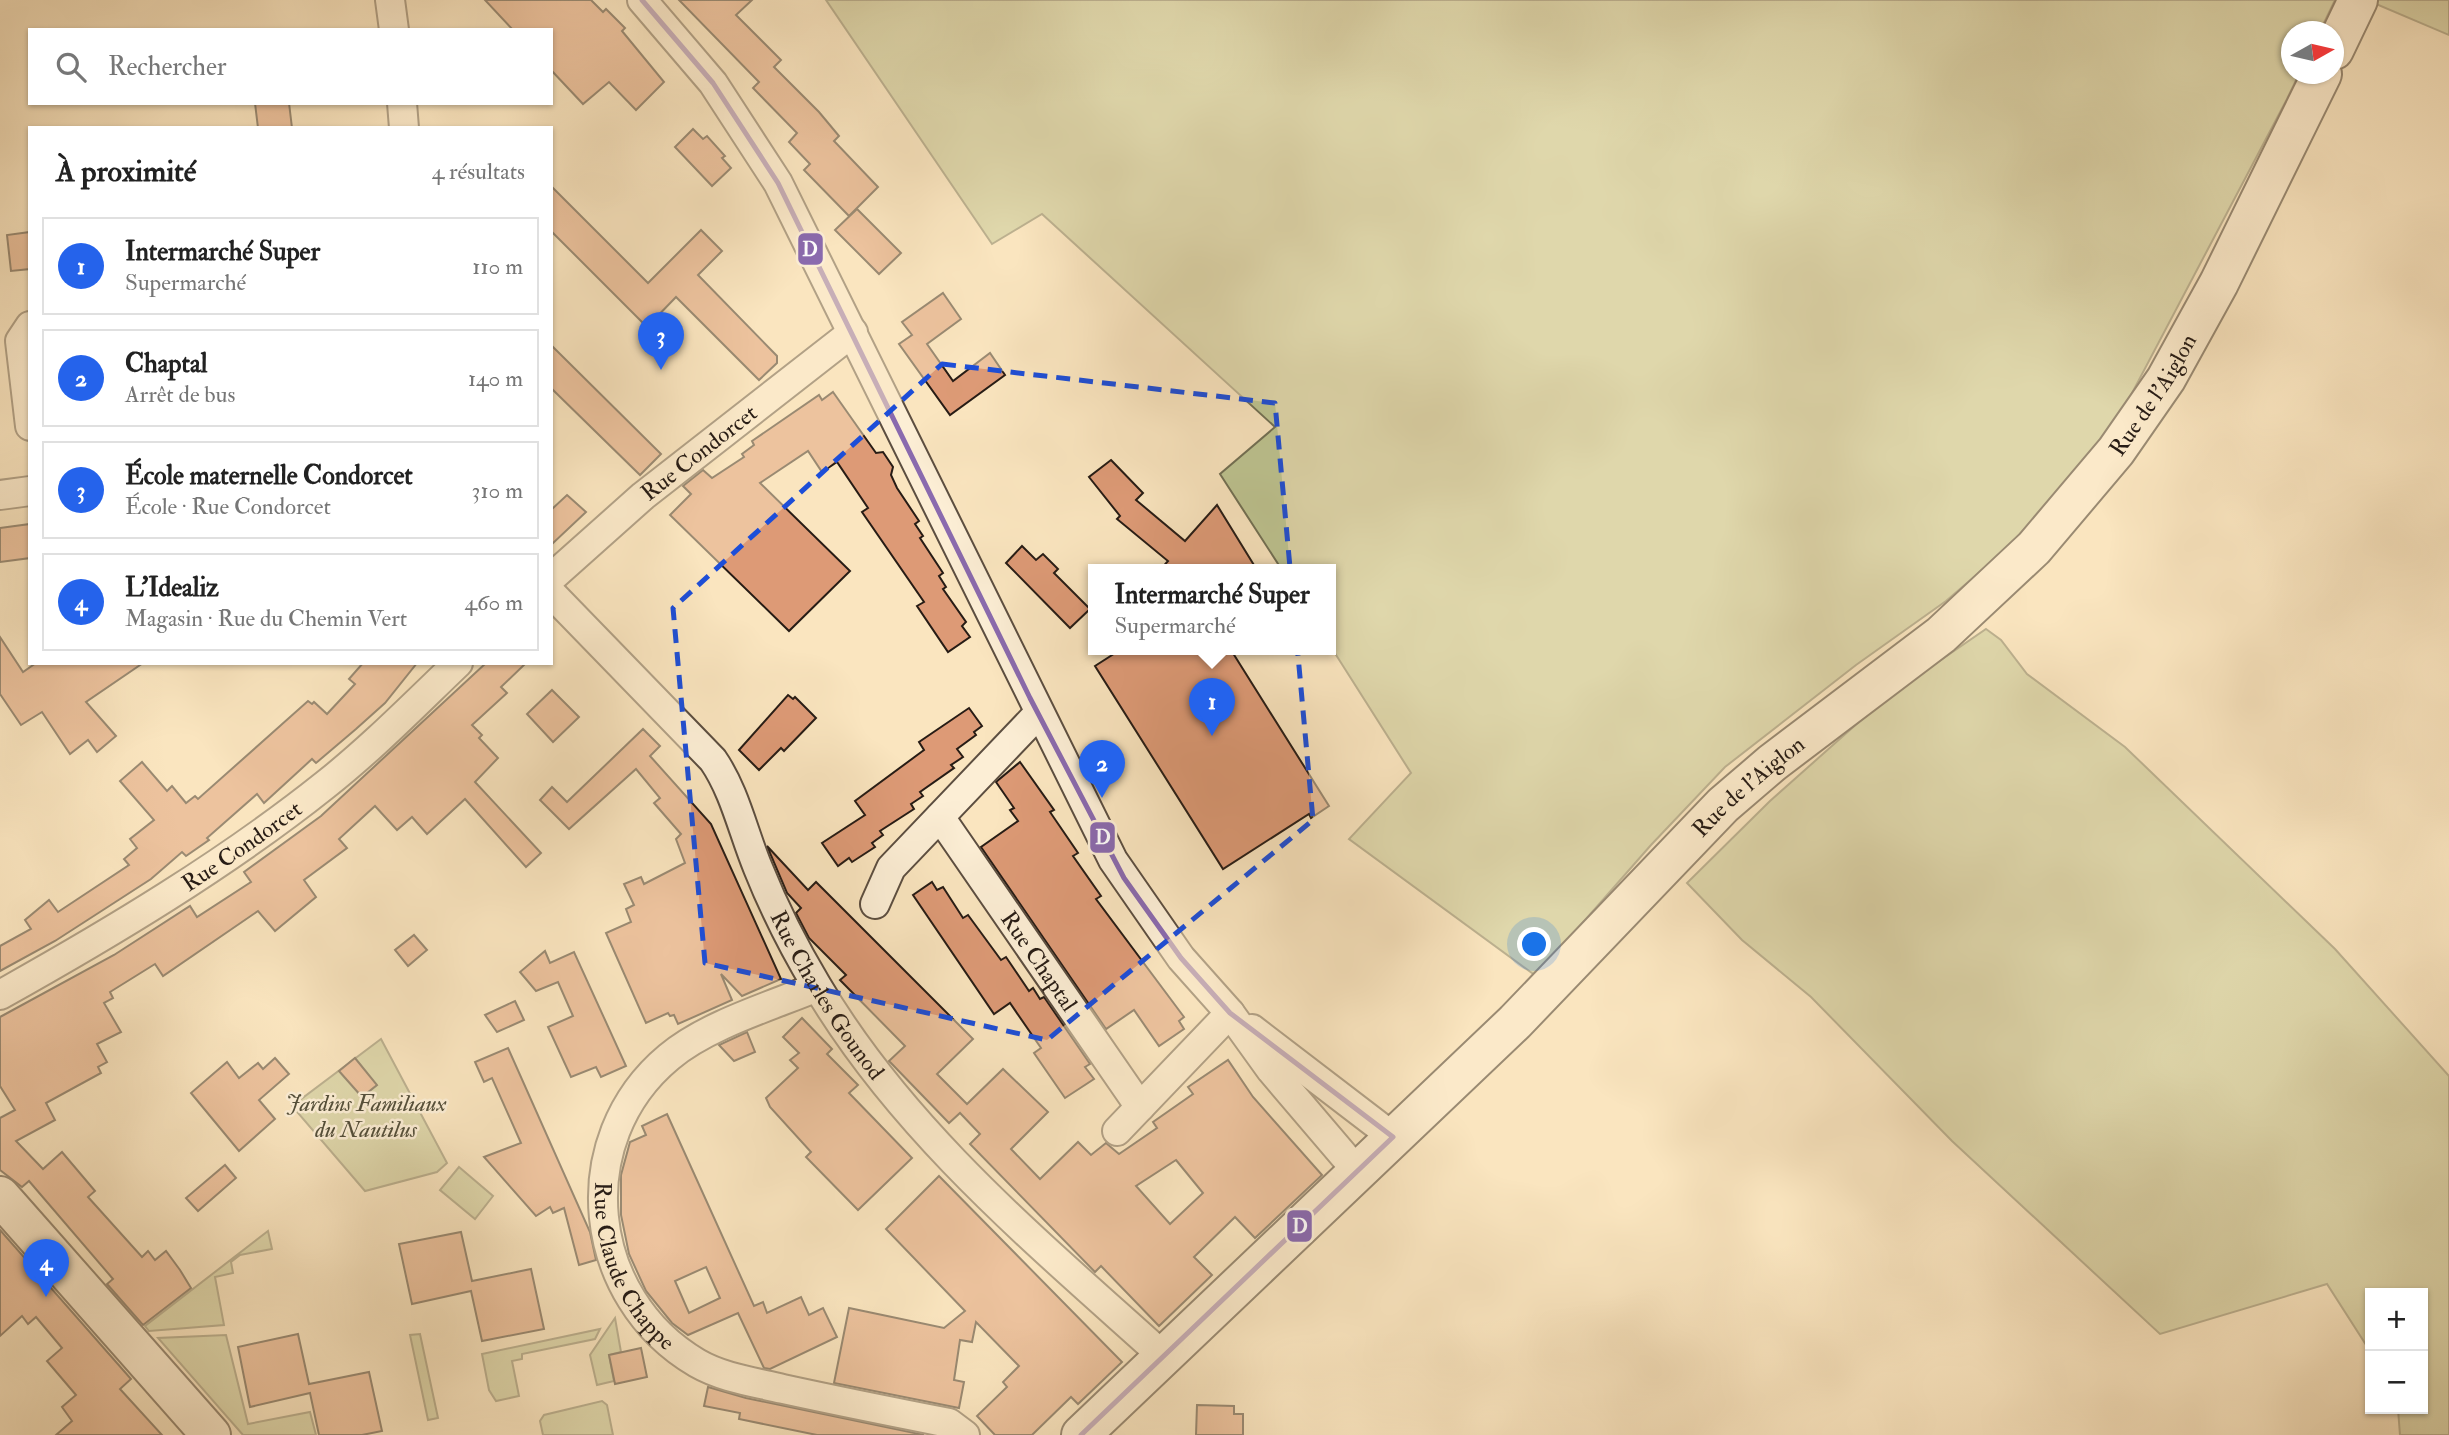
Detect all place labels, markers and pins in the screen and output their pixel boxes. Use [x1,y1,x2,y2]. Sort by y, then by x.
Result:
pin: 3 [638,312,684,370]
pin: 1 [1189,678,1235,736]
pin: 2 [1079,740,1125,798]
pin: 4 [23,1239,69,1297]

